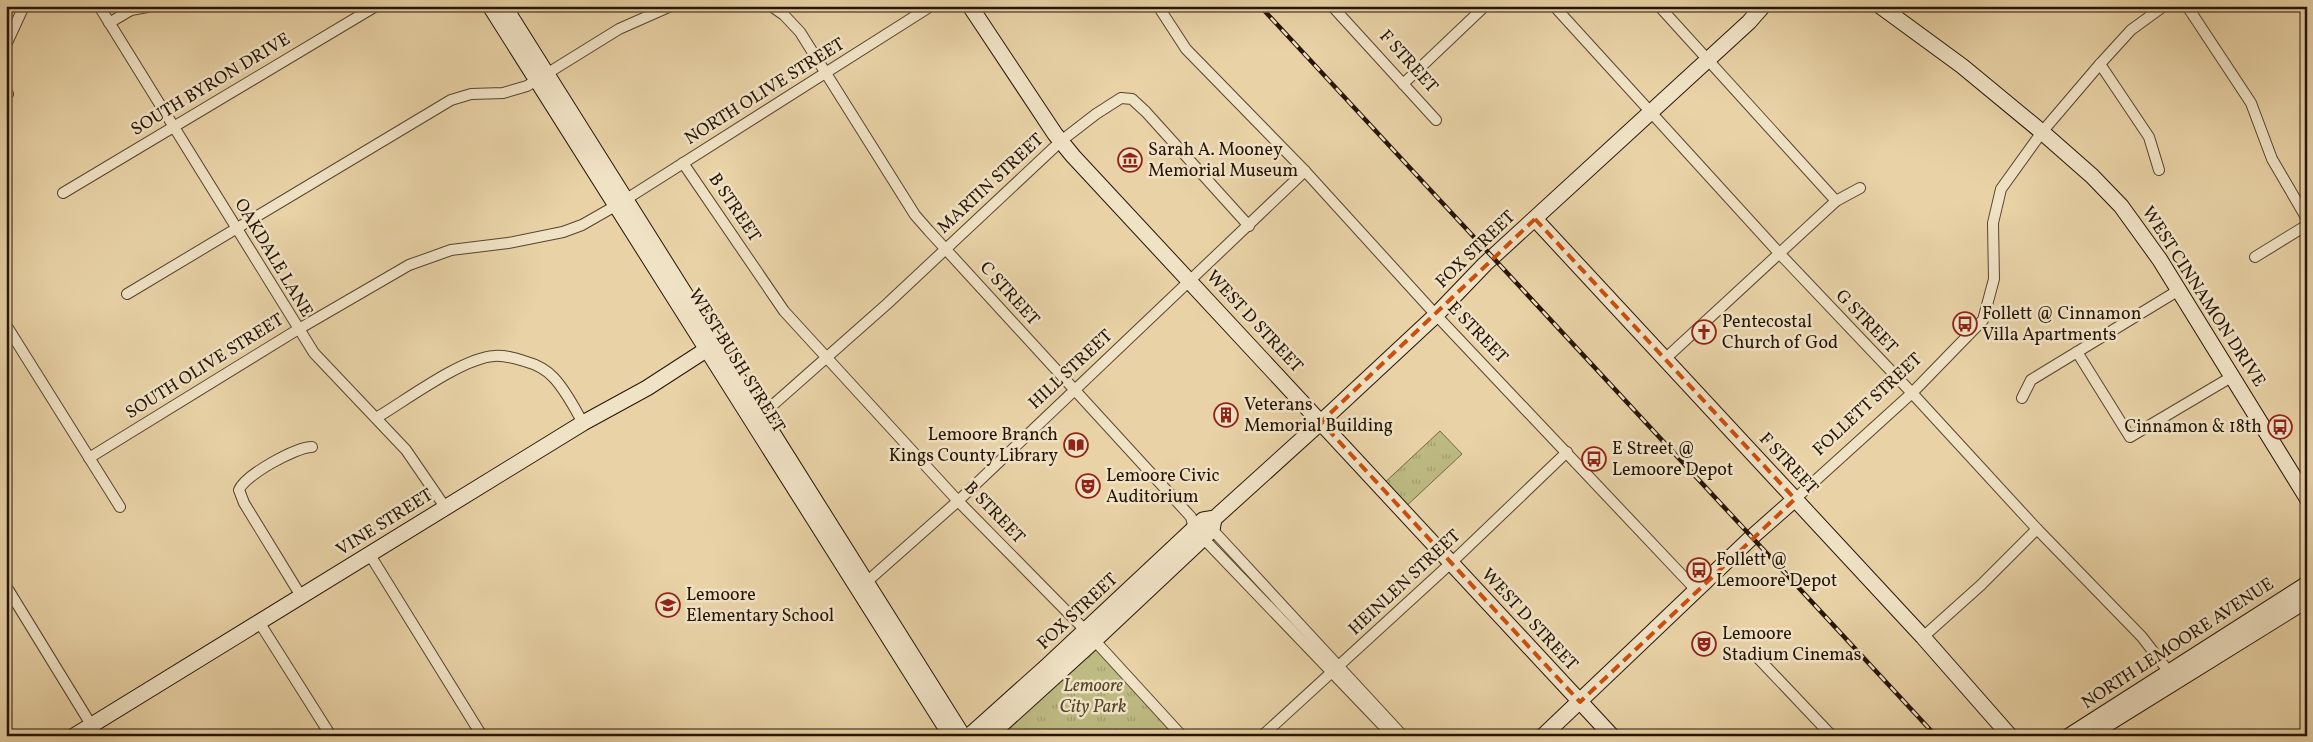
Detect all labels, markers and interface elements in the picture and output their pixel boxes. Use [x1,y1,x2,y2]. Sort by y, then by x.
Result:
street label: F STREET [1373,25,1443,99]
street label: SOUTH BYRON DRIVE [127,27,296,143]
street label: NORTH OLIVE STREET [680,32,850,152]
street label: MARTIN STREET [932,128,1050,240]
place label: Sarah A. Mooney Memorial Museum [1148,138,1298,184]
museum icon: Sarah A. Mooney Memorial Museum [1117,147,1143,173]
street label: B STREET [702,169,766,248]
street label: OAKDALE LANE [228,194,318,322]
street label: WEST CINNAMON DRIVE [2135,202,2271,392]
street label: FOX STREET [1431,205,1522,295]
street label: C STREET [973,256,1045,332]
street label: WEST D STREET [1200,265,1308,379]
street label: WEST BUSH STREET [682,284,791,438]
street label: G STREET [1829,284,1903,360]
street label: E STREET [1441,296,1513,370]
place label: Follett @ Cinnamon Villa Apartments [1982,302,2142,348]
street label: SOUTH OLIVE STREET [121,308,289,426]
place label: Pentecostal Church of God [1722,310,1838,356]
bus stop icon: Follett @ Cinnamon Villa Apartments [1952,311,1978,337]
church icon: Pentecostal Church of God [1691,319,1717,345]
street label: HILL STREET [1023,324,1119,416]
street label: FOLLETT STREET [1808,347,1929,462]
place label: Veterans Memorial Building [1244,393,1393,439]
building icon: Veterans Memorial Building [1213,402,1239,428]
bus stop icon: Cinnamon & 18th [2267,414,2293,440]
place label: Cinnamon & 18th [2124,415,2262,440]
place label: Lemoore Branch Kings County Library [889,423,1058,469]
street label: F STREET [1753,427,1824,501]
library icon: Lemoore Branch Kings County Library [1063,432,1089,458]
place label: E Street @ Lemoore Depot [1612,437,1733,483]
bus stop icon: E Street @ Lemoore Depot [1581,446,1607,472]
place label: Lemoore Civic Auditorium [1106,464,1220,510]
theatre icon: Lemoore Civic Auditorium [1075,473,1101,499]
street label: B STREET [958,476,1030,550]
street label: VINE STREET [332,483,439,563]
street label: HEINLEN STREET [1343,524,1467,642]
place label: Follett @ Lemoore Depot [1716,548,1837,594]
bus stop icon: Follett @ Lemoore Depot [1686,557,1712,583]
street label: WEST D STREET [1475,563,1583,677]
street label: FOX STREET [1032,568,1124,656]
street label: NORTH LEMOORE AVENUE [2077,572,2279,716]
place label: Lemoore Elementary School [686,583,834,629]
school or university icon: Lemoore Elementary School [655,592,681,618]
place label: Lemoore Stadium Cinemas [1722,622,1862,668]
theatre icon: Lemoore Stadium Cinemas [1691,631,1717,657]
park label: Lemoore City Park [1060,674,1126,720]

